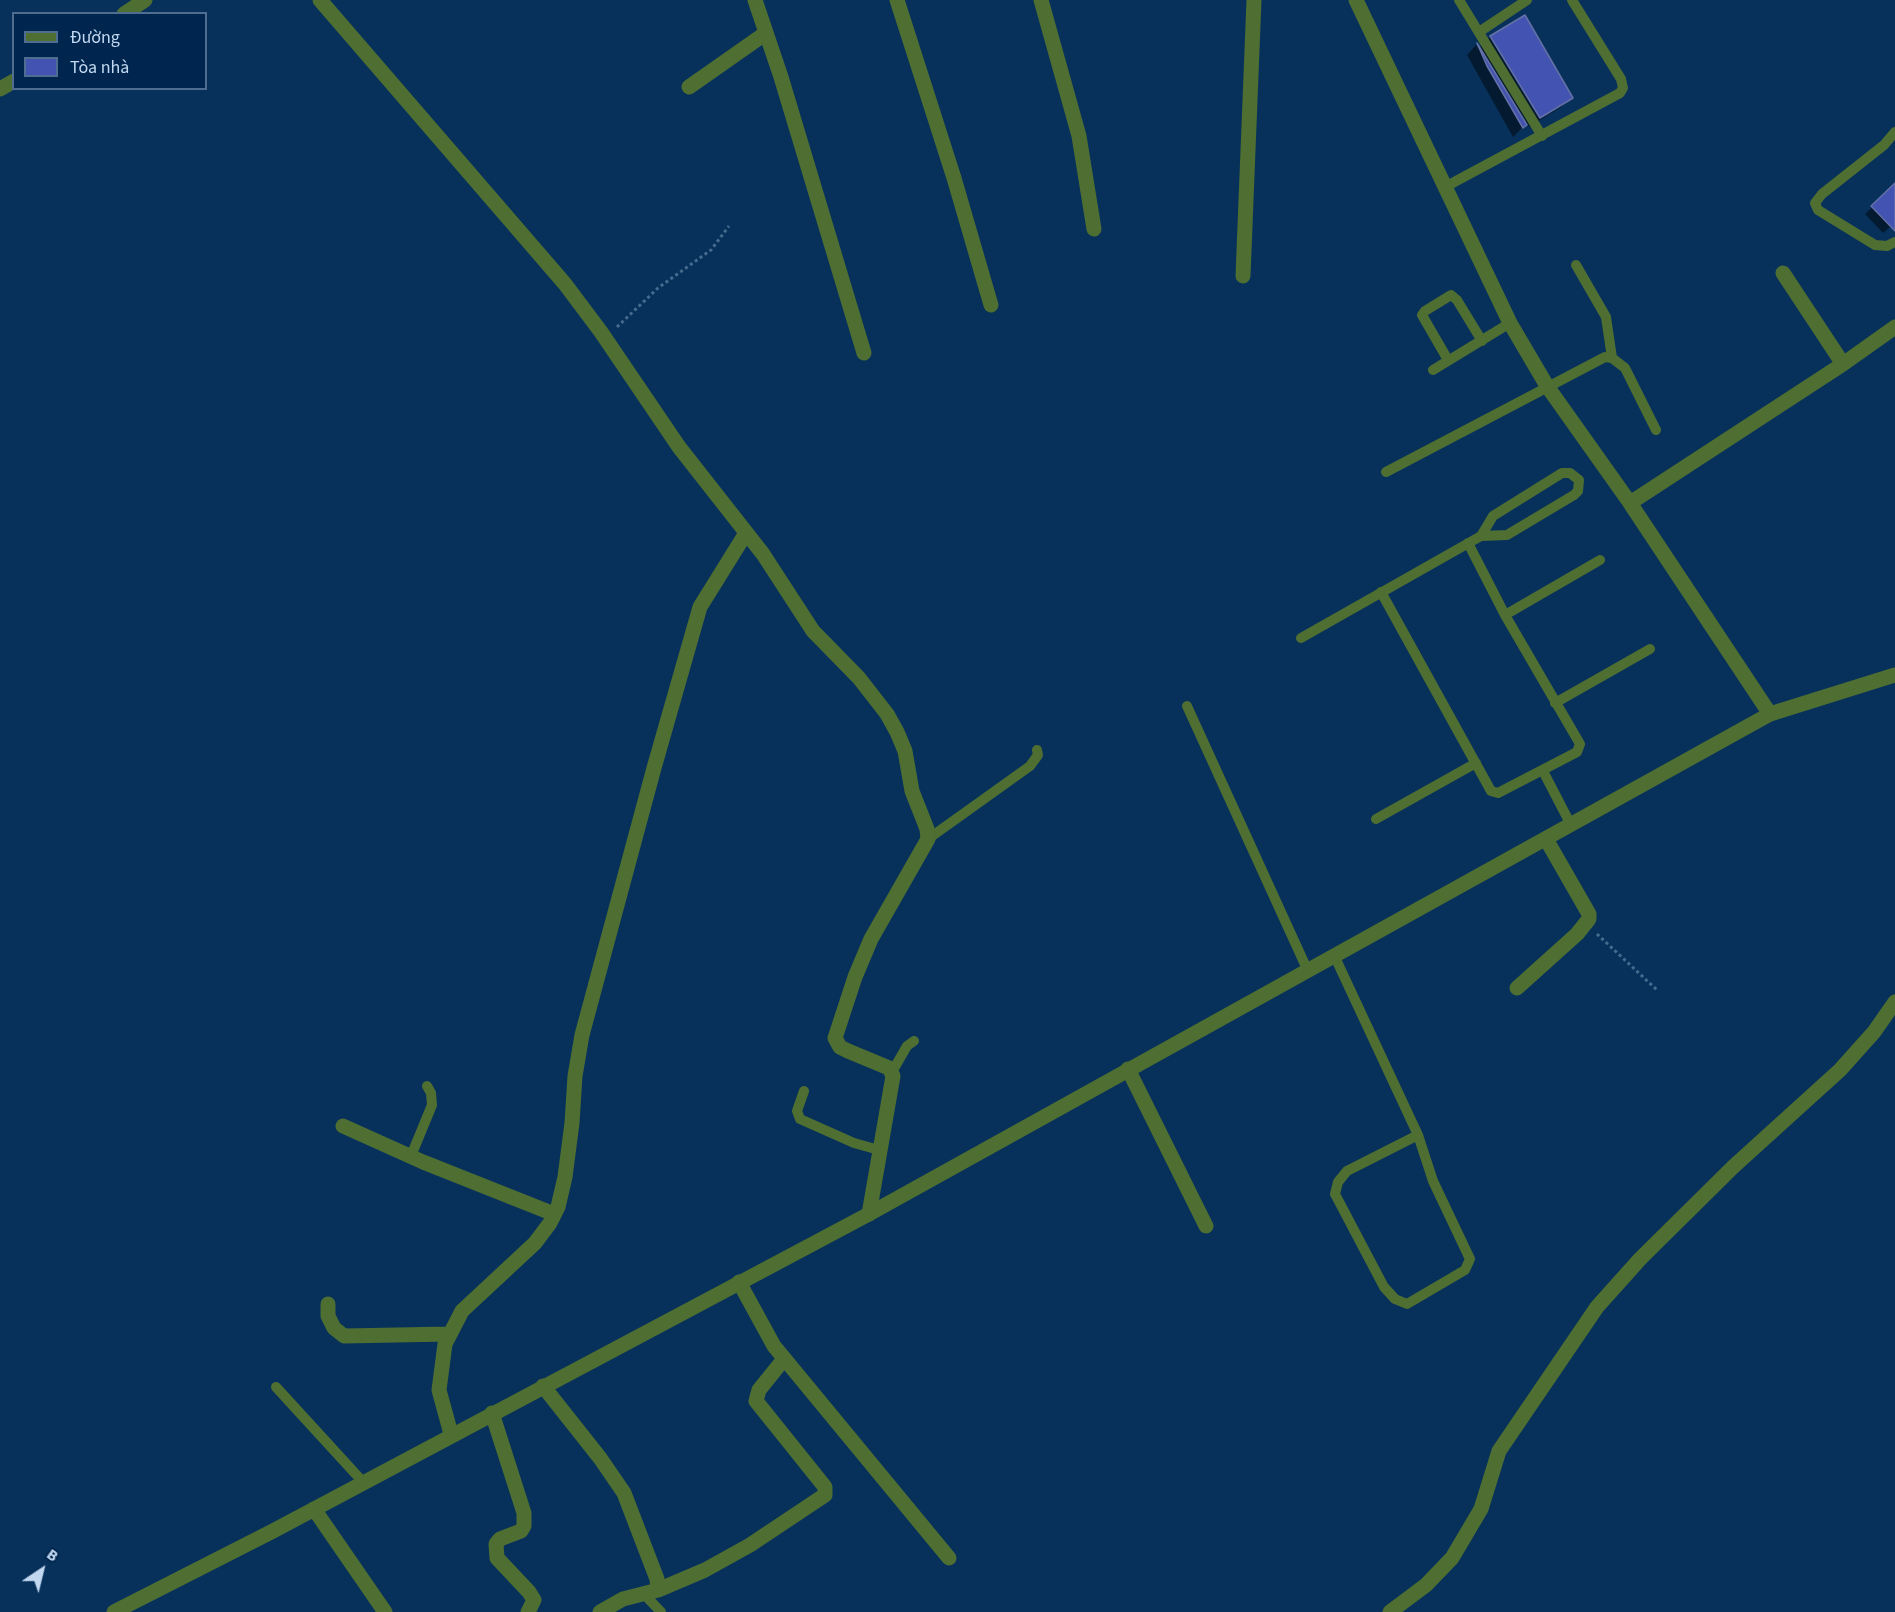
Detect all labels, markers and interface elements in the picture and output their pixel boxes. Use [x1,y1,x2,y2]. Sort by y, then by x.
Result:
legend [12,12,207,90]
text: Đường [70,25,120,50]
text: Tòa nhà [70,55,129,80]
north arrow [12,1540,72,1600]
text: B [42,1543,63,1567]

